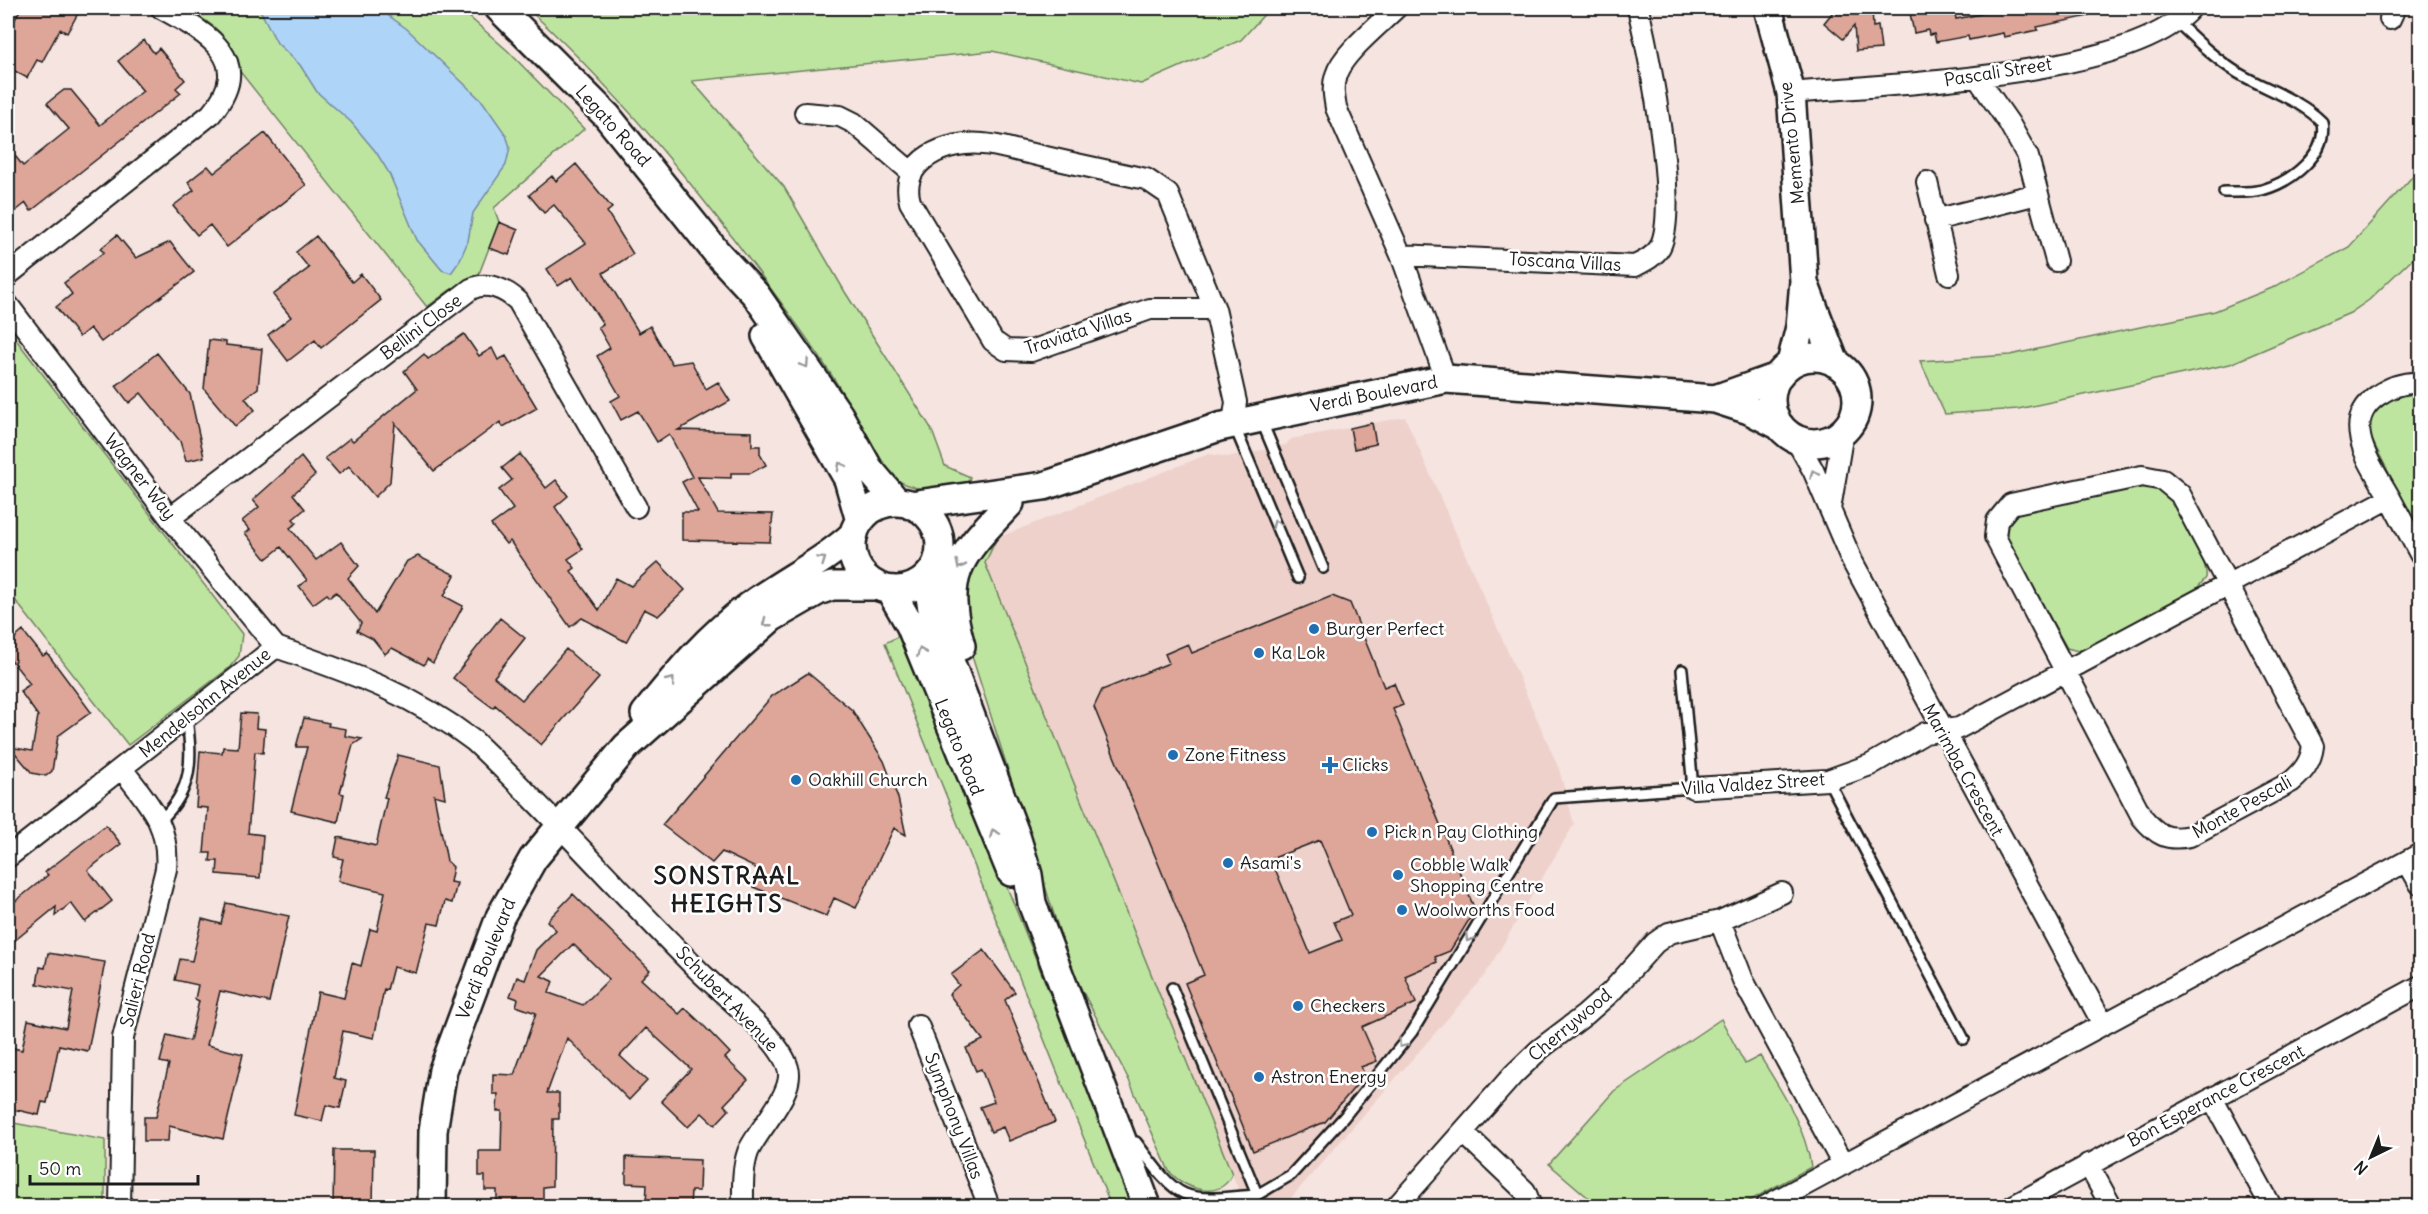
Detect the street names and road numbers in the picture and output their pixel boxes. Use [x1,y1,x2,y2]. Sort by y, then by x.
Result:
street label: Pascali Street [1943,52,2053,91]
street label: Legato Road [571,80,656,172]
street label: Memento Drive [1774,81,1809,205]
street label: Toscana Villas [1508,247,1622,276]
street label: Bellini Close [375,288,466,365]
street label: Traviata Villas [1021,303,1134,360]
street label: Verdi Boulevard [1308,370,1440,417]
street label: Wagner Way [99,429,181,525]
street label: Mendelsohn Avenue [134,643,275,763]
street label: Legato Road [930,695,989,799]
street label: Marimba Crescent [1918,700,2009,840]
street label: Villa Valdez Street [1680,767,1826,800]
street label: Monte Pescali [2188,770,2295,843]
street label: Verdi Boulevard [451,894,521,1023]
street label: Salieri Road [115,930,160,1029]
street label: Schubert Avenue [671,941,783,1056]
street label: Cherrywood [1523,983,1616,1066]
street label: Bon Esperance Crescent [2123,1039,2308,1152]
street label: Symphony Villas [920,1049,989,1182]

